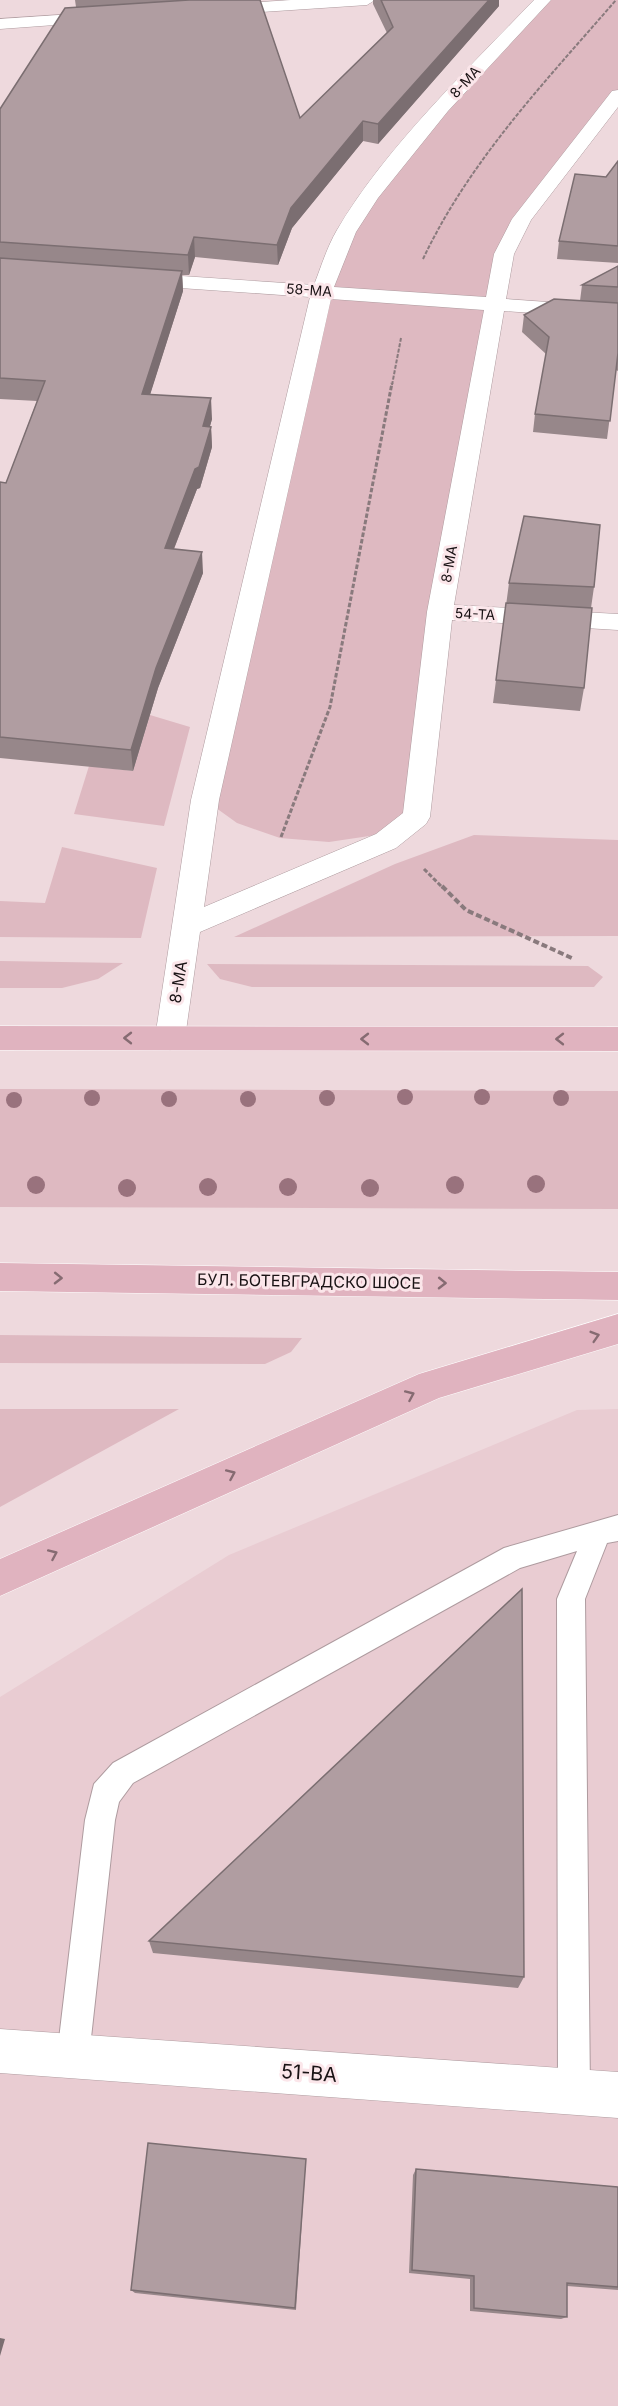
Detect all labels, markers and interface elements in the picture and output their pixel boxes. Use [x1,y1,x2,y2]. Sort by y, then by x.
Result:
street label: 8-МА [446,62,484,101]
street label: 58-МА [286,279,333,300]
street label: 8-МА [437,544,460,584]
street label: 54-ТА [454,604,496,623]
street label: 8-МА [165,959,191,1005]
one-way arrow [123,1032,132,1044]
one-way arrow [360,1032,369,1045]
one-way arrow [555,1033,564,1045]
street label: БУЛ. БОТЕВГРАДСКО ШОСЕ [197,1269,421,1293]
one-way arrow [54,1272,63,1284]
one-way arrow [438,1277,447,1289]
one-way arrow [589,1331,600,1343]
one-way arrow [403,1390,414,1402]
one-way arrow [225,1469,236,1481]
one-way arrow [47,1549,58,1561]
street label: 51-ВА [280,2059,338,2087]

